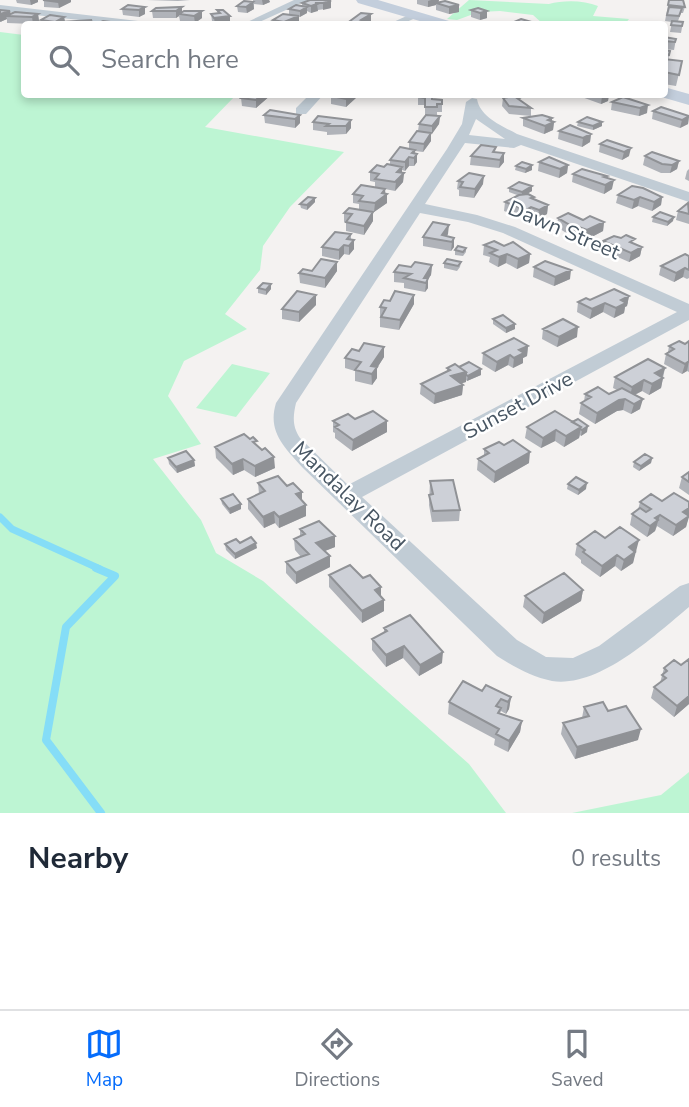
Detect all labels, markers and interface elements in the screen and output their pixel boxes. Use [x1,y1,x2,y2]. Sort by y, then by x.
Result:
search box [21,21,668,98]
icon: search [45,41,83,79]
text: Search here [101,42,239,77]
street label: Dawn Street [504,194,625,266]
street label: Sunset Drive [458,364,578,446]
street label: Mandalay Road [287,435,411,557]
text: Nearby [28,838,128,879]
text: 0 results [571,843,661,874]
tab: Map [85,1025,123,1093]
tab: Directions [294,1025,380,1093]
tab: Saved [551,1025,604,1093]

